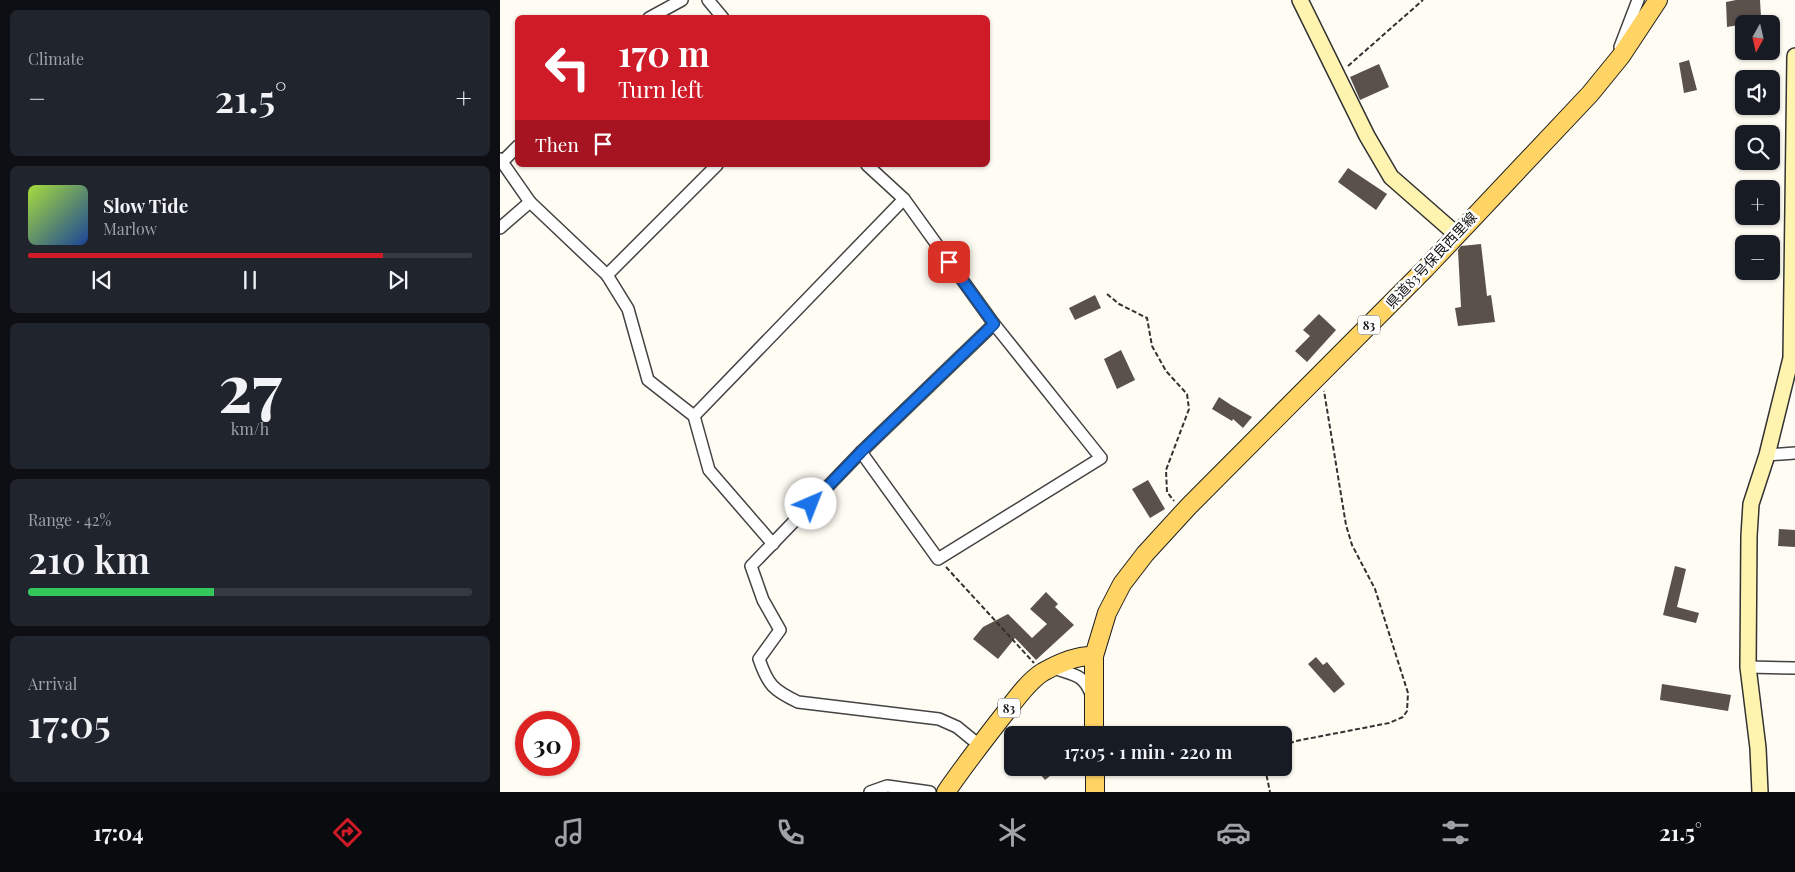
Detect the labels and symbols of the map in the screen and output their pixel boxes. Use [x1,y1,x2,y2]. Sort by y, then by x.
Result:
north arrow [1735,15,1780,60]
street label: 県道83号保良西里線 [1381,208,1481,312]
pin [928,241,970,283]
road number: 83 [1358,316,1380,334]
position arrow [784,477,836,529]
road number: 83 [998,698,1020,718]
speed limit sign: 30 [515,711,580,776]

